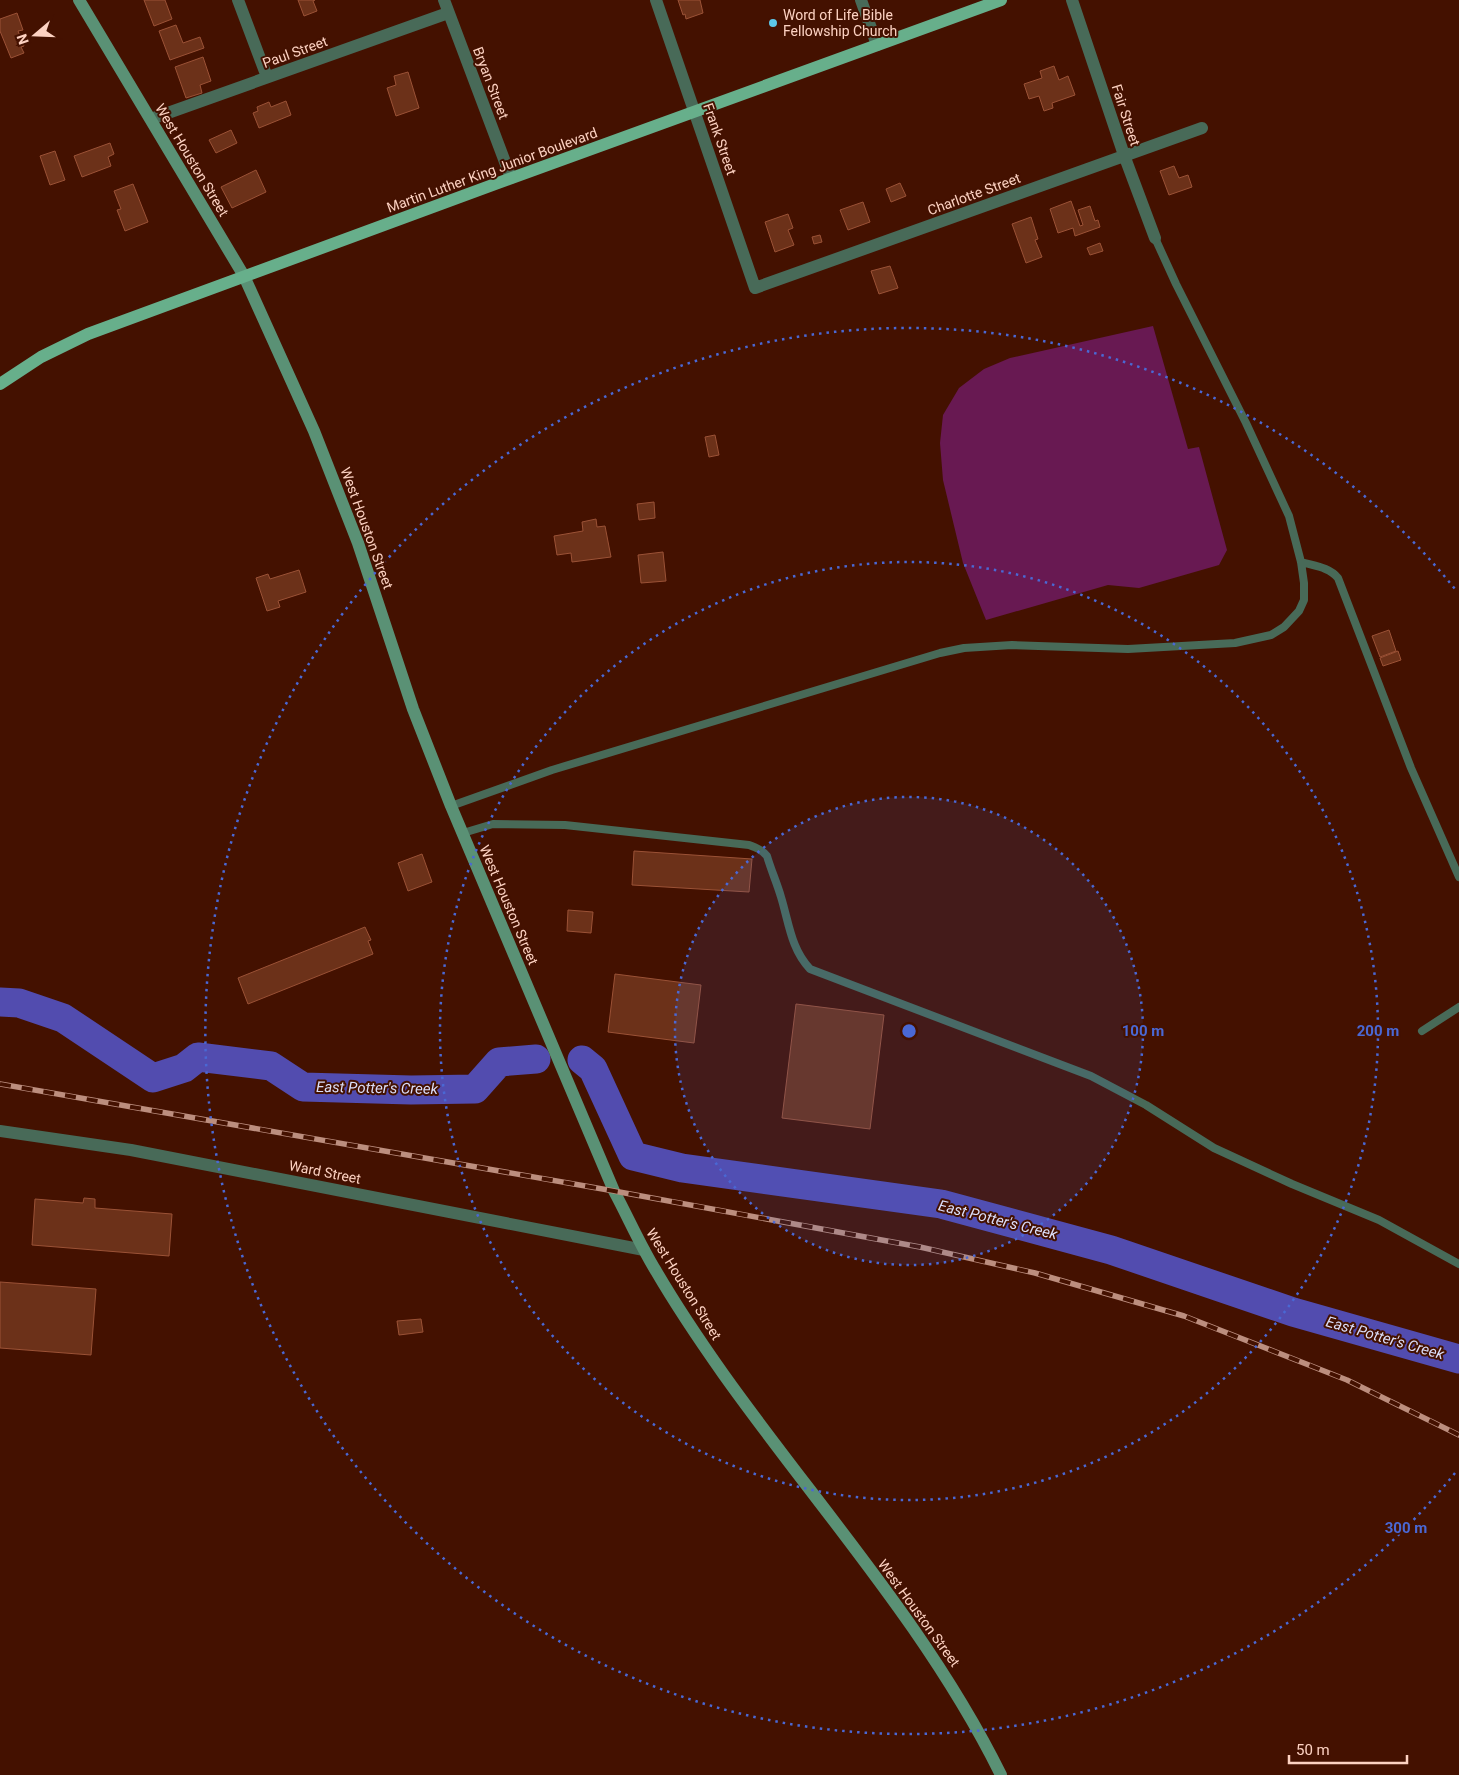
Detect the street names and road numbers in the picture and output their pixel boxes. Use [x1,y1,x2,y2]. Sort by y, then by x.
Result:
street label: Paul Street [260,33,330,71]
street label: Bryan Street [470,45,512,122]
street label: Fair Street [1109,82,1144,148]
street label: West Houston Street [152,101,232,220]
street label: Frank Street [700,101,740,177]
street label: Martin Luther King Junior Boulevard [384,124,600,216]
street label: Charlotte Street [925,170,1023,218]
street label: West Houston Street [338,465,397,591]
street label: West Houston Street [477,843,542,968]
street label: Ward Street [288,1157,363,1187]
street label: West Houston Street [643,1225,725,1343]
street label: West Houston Street [875,1556,963,1670]

